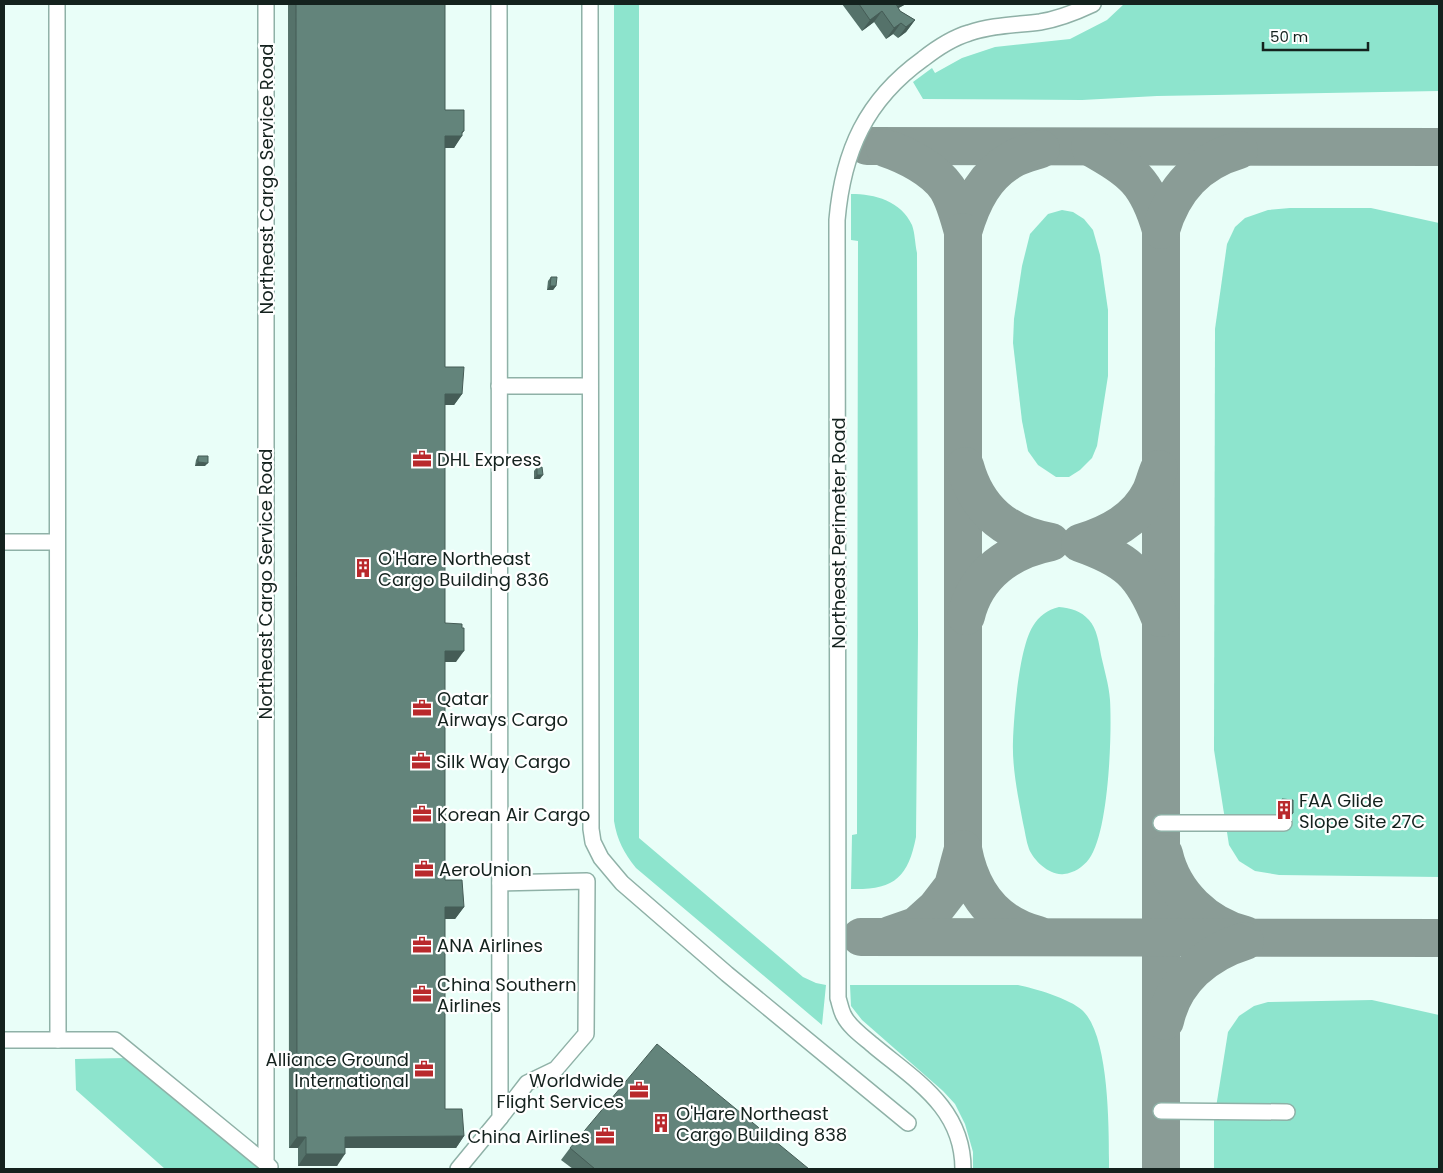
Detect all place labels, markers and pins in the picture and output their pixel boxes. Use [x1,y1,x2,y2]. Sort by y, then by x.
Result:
place label: DHL Express [437,447,541,472]
office icon: DHL Express [411,448,433,470]
place label: O'Hare Northeast Cargo Building 836 [378,546,549,592]
building icon: O'Hare Northeast Cargo Building 836 [352,557,374,579]
place label: Qatar Airways Cargo [437,686,568,732]
office icon: Qatar Airways Cargo [411,697,433,719]
place label: Silk Way Cargo [436,749,571,774]
office icon: Silk Way Cargo [410,750,432,772]
place label: FAA Glide Slope Site 27C [1299,788,1425,834]
building icon: FAA Glide Slope Site 27C [1273,799,1295,821]
place label: Korean Air Cargo [437,802,590,827]
office icon: Korean Air Cargo [411,803,433,825]
place label: AeroUnion [439,857,532,882]
office icon: AeroUnion [413,858,435,880]
place label: ANA Airlines [437,933,543,958]
office icon: ANA Airlines [411,934,433,956]
place label: China Southern Airlines [437,972,576,1018]
office icon: China Southern Airlines [411,983,433,1005]
place label: Alliance Ground International [266,1047,409,1093]
office icon: Alliance Ground International [413,1058,435,1080]
place label: Worldwide Flight Services [497,1068,624,1114]
office icon: Worldwide Flight Services [628,1079,650,1101]
place label: O'Hare Northeast Cargo Building 838 [676,1101,847,1147]
building icon: O'Hare Northeast Cargo Building 838 [650,1112,672,1134]
place label: China Airlines [467,1124,590,1149]
office icon: China Airlines [594,1125,616,1147]

